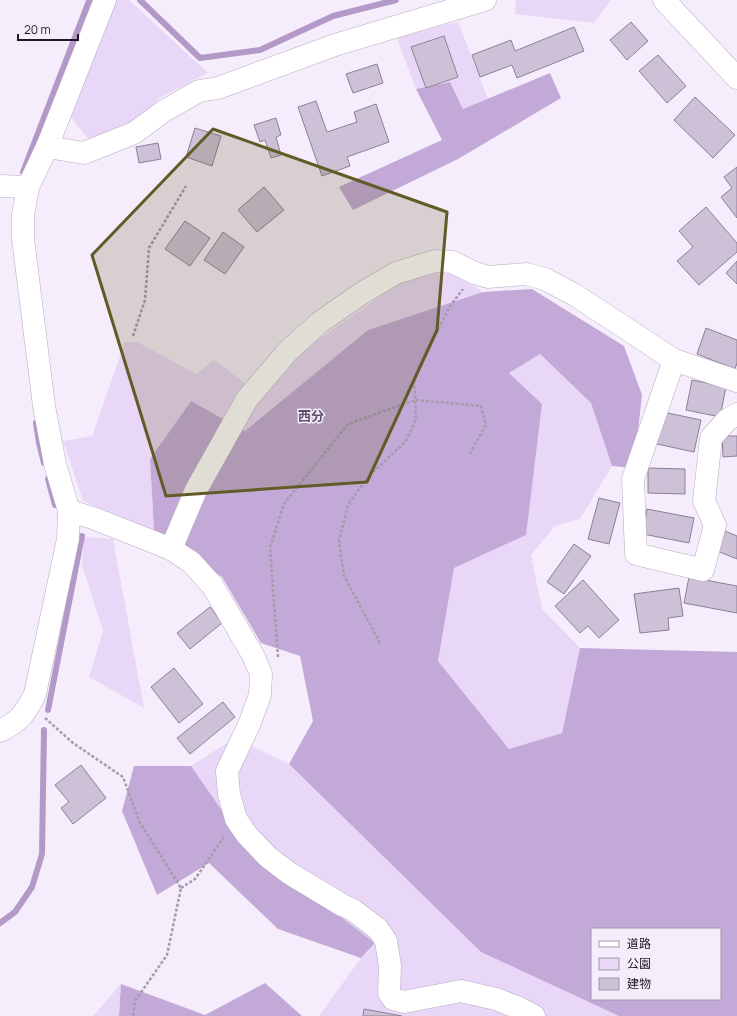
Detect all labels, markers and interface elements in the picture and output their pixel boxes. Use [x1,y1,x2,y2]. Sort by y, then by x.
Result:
scale bar [18,16,78,42]
text: 20 m [24,21,51,38]
district label: 西分 [298,407,324,425]
legend [591,928,721,1000]
text: 道路 [627,935,651,952]
text: 公園 [627,955,651,972]
text: 建物 [627,975,651,992]

